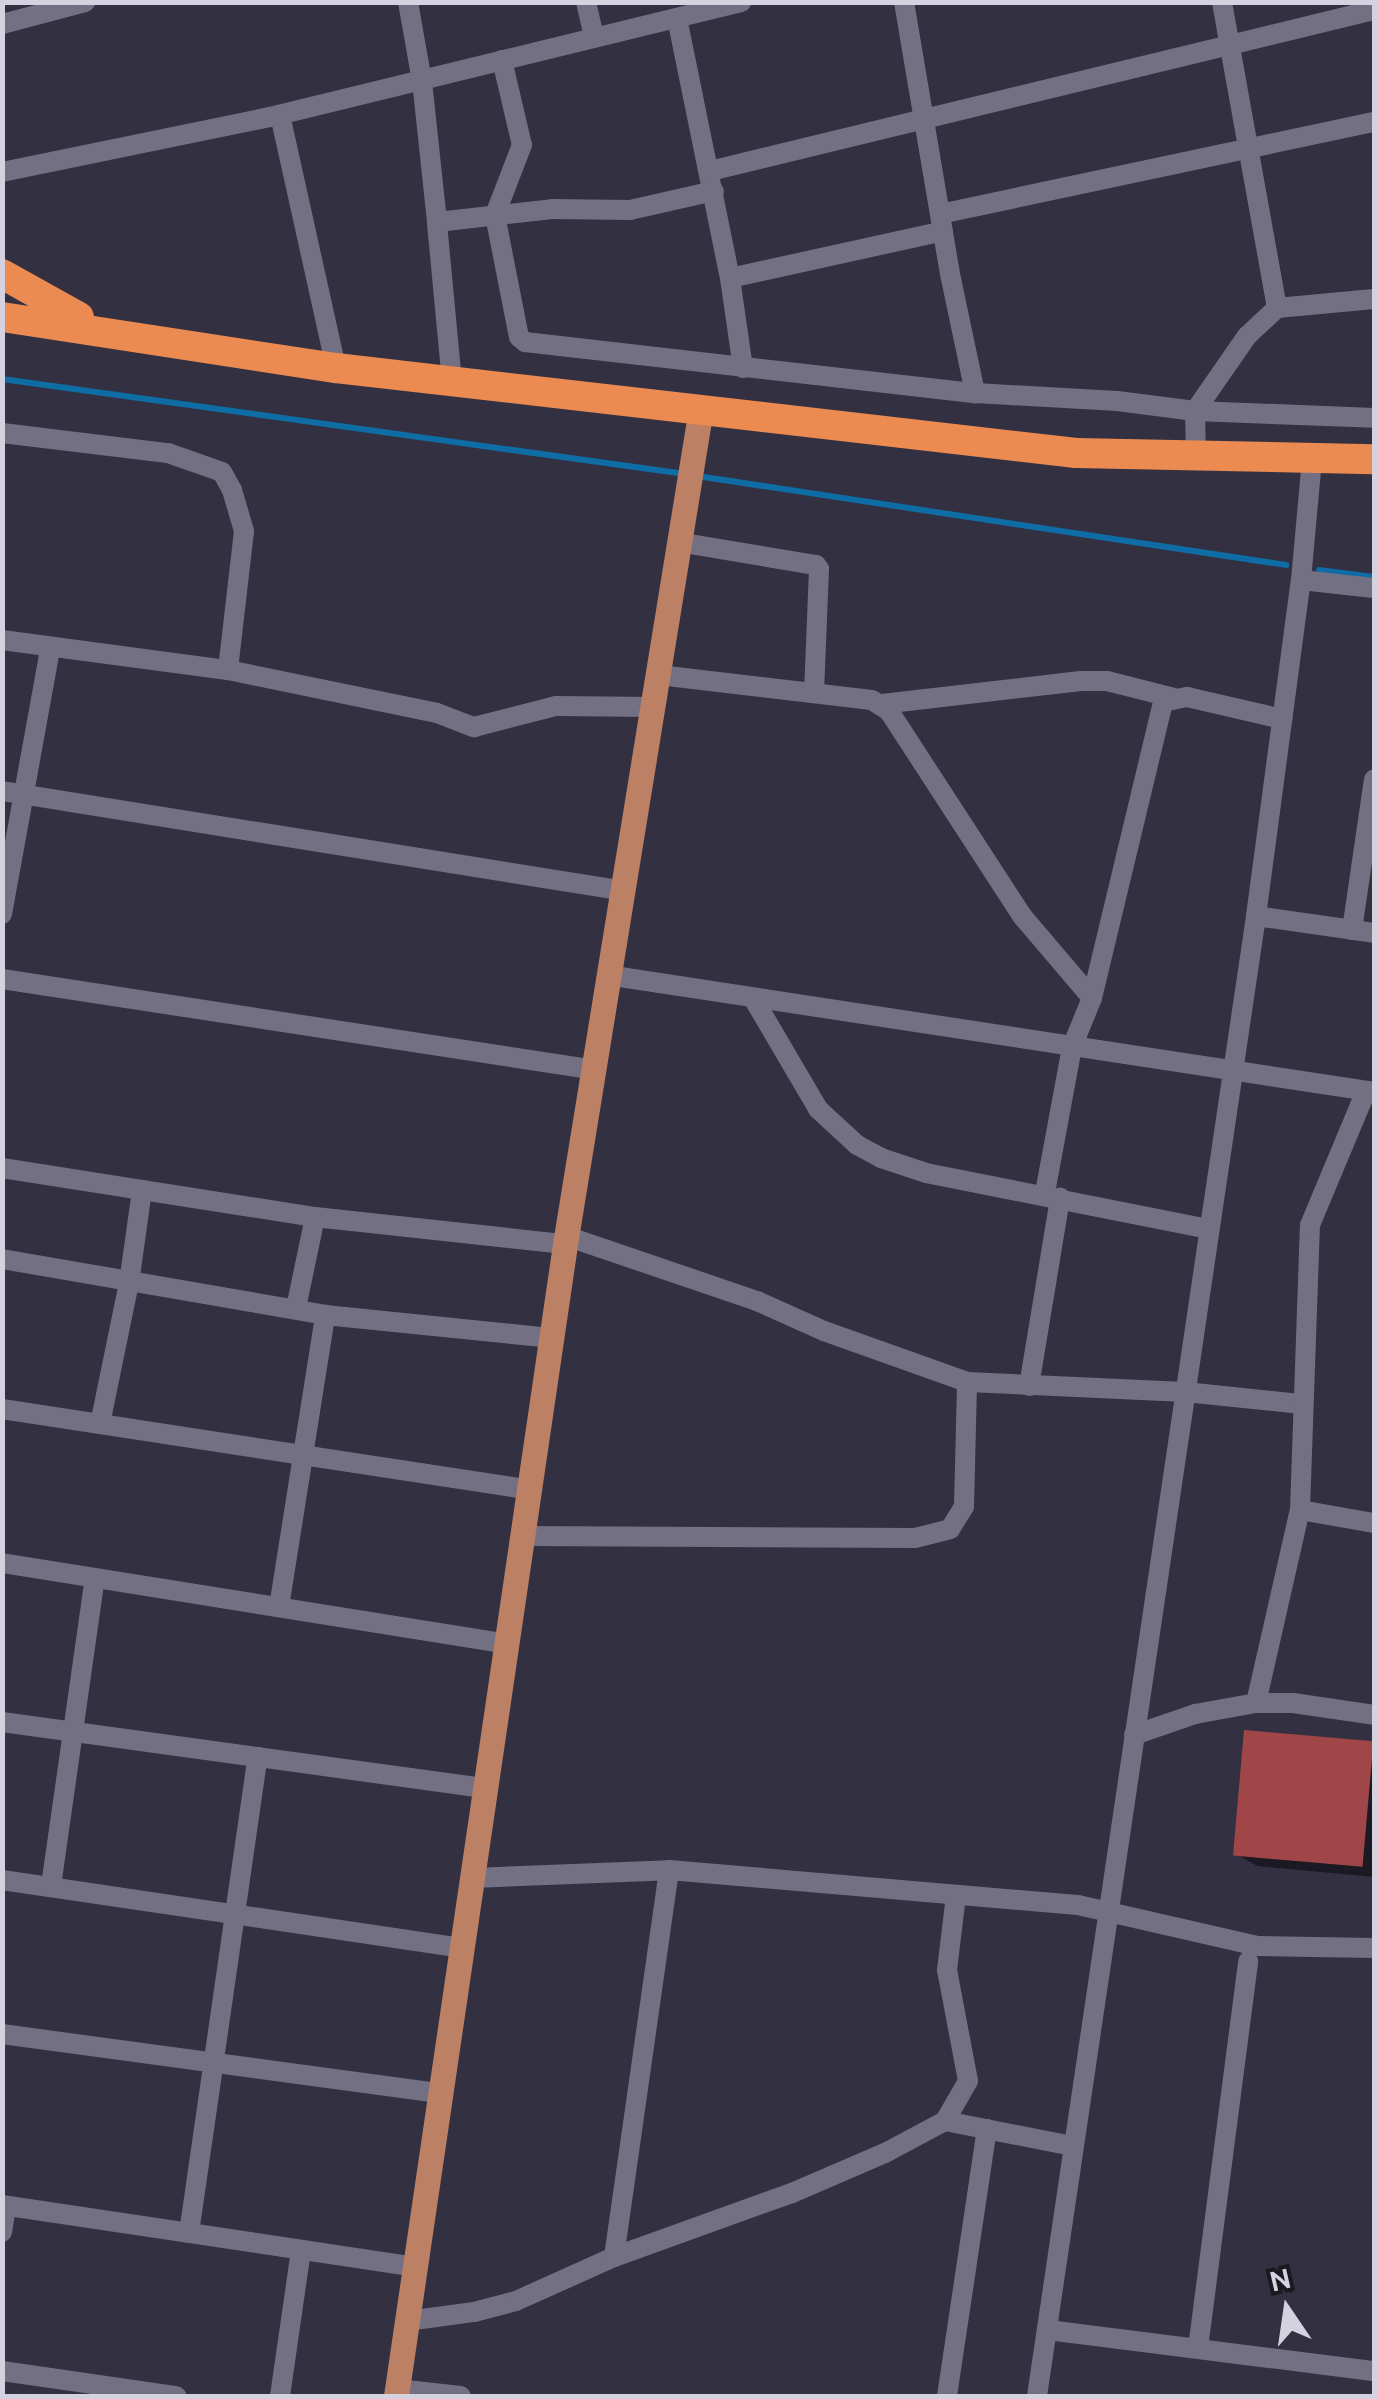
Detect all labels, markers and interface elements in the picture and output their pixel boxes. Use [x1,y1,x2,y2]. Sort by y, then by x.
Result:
north arrow [1237,2259,1337,2359]
text: N [1266,2262,1294,2297]

